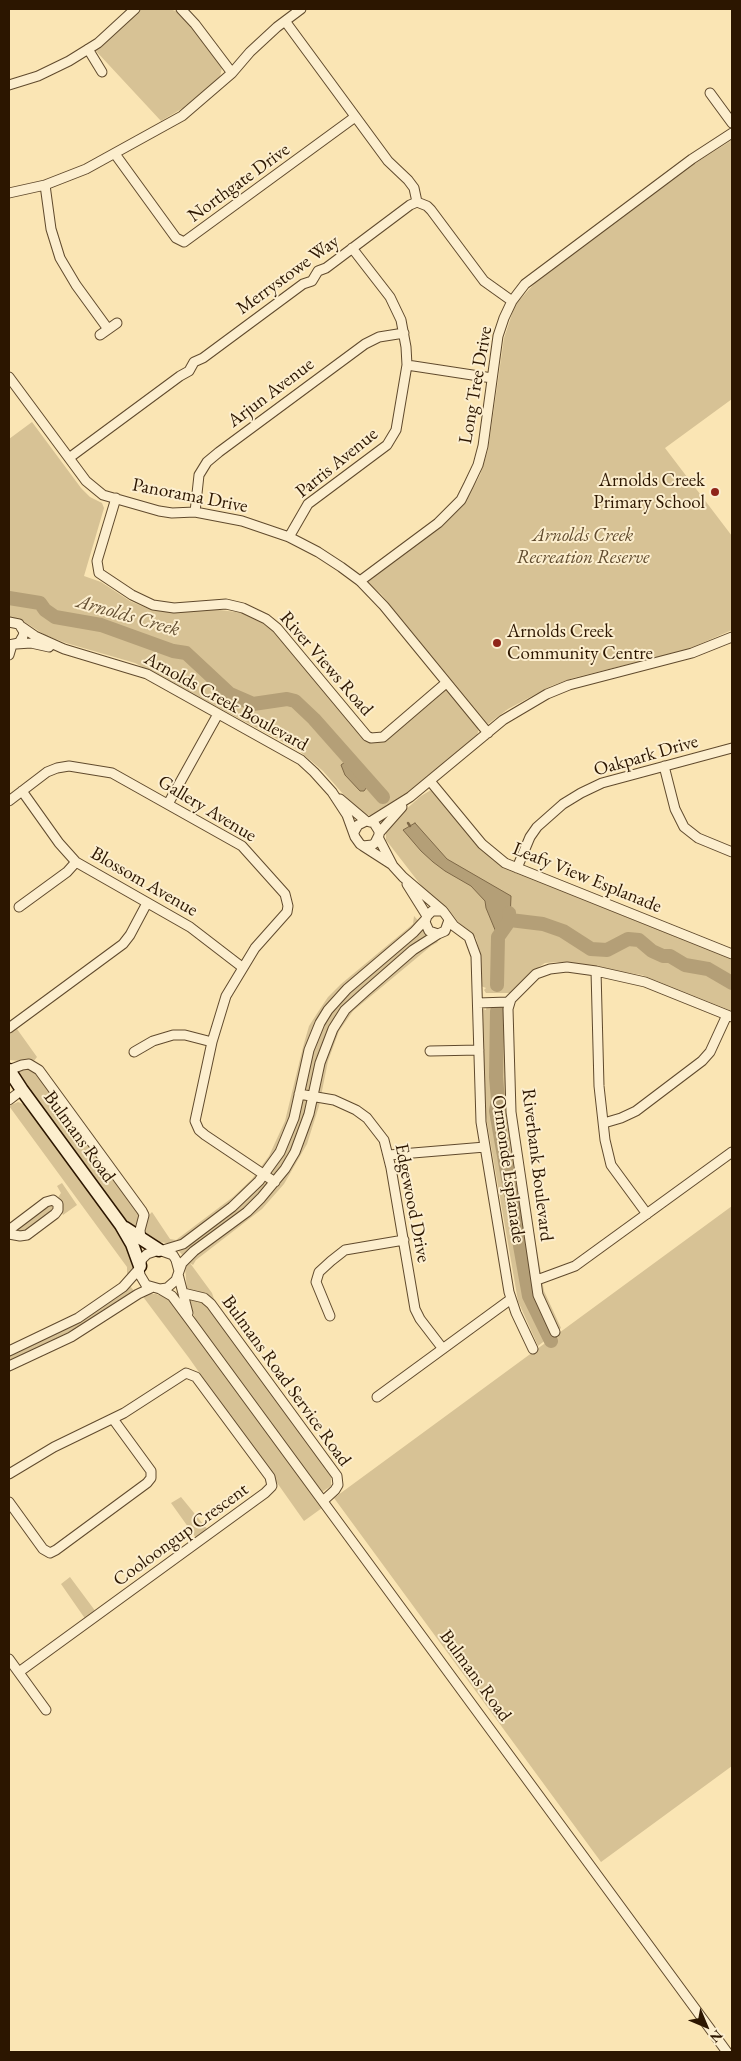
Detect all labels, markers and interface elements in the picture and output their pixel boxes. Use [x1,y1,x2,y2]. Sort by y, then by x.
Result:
street label: Northgate Drive [184,138,294,228]
street label: Merrystowe Way [232,230,344,320]
street label: Long Tree Drive [454,325,498,445]
street label: Arjun Avenue [223,353,319,433]
street label: Parris Avenue [291,423,383,503]
place label: Arnolds Creek Primary School [593,470,705,514]
street label: Panorama Drive [130,474,250,518]
marker: Arnolds Creek Primary School [709,486,721,498]
park label: Arnolds Creek Recreation Reserve [517,525,649,569]
water label: Arnolds Creek [74,590,182,642]
street label: River Views Road [274,607,378,721]
place label: Arnolds Creek Community Centre [507,621,653,665]
marker: Arnolds Creek Community Centre [491,637,503,649]
street label: Arnolds Creek Boulevard [140,647,312,757]
street label: Oakpark Drive [591,730,701,782]
street label: Gallery Avenue [154,771,260,847]
street label: Leafy View Esplanade [509,838,665,918]
street label: Blossom Avenue [86,842,202,922]
street label: Bulmans Road [38,1087,120,1187]
street label: Riverbank Boulevard [516,1087,558,1243]
street label: Ormonde Esplanade [486,1094,530,1244]
street label: Edgewood Drive [389,1141,435,1265]
street label: Bulmans Road Service Road [216,1291,356,1471]
street label: Cooloongup Crescent [109,1478,253,1592]
street label: Bulmans Road [434,1626,516,1726]
north arrow [681,2001,731,2051]
text: N [706,2026,727,2047]

